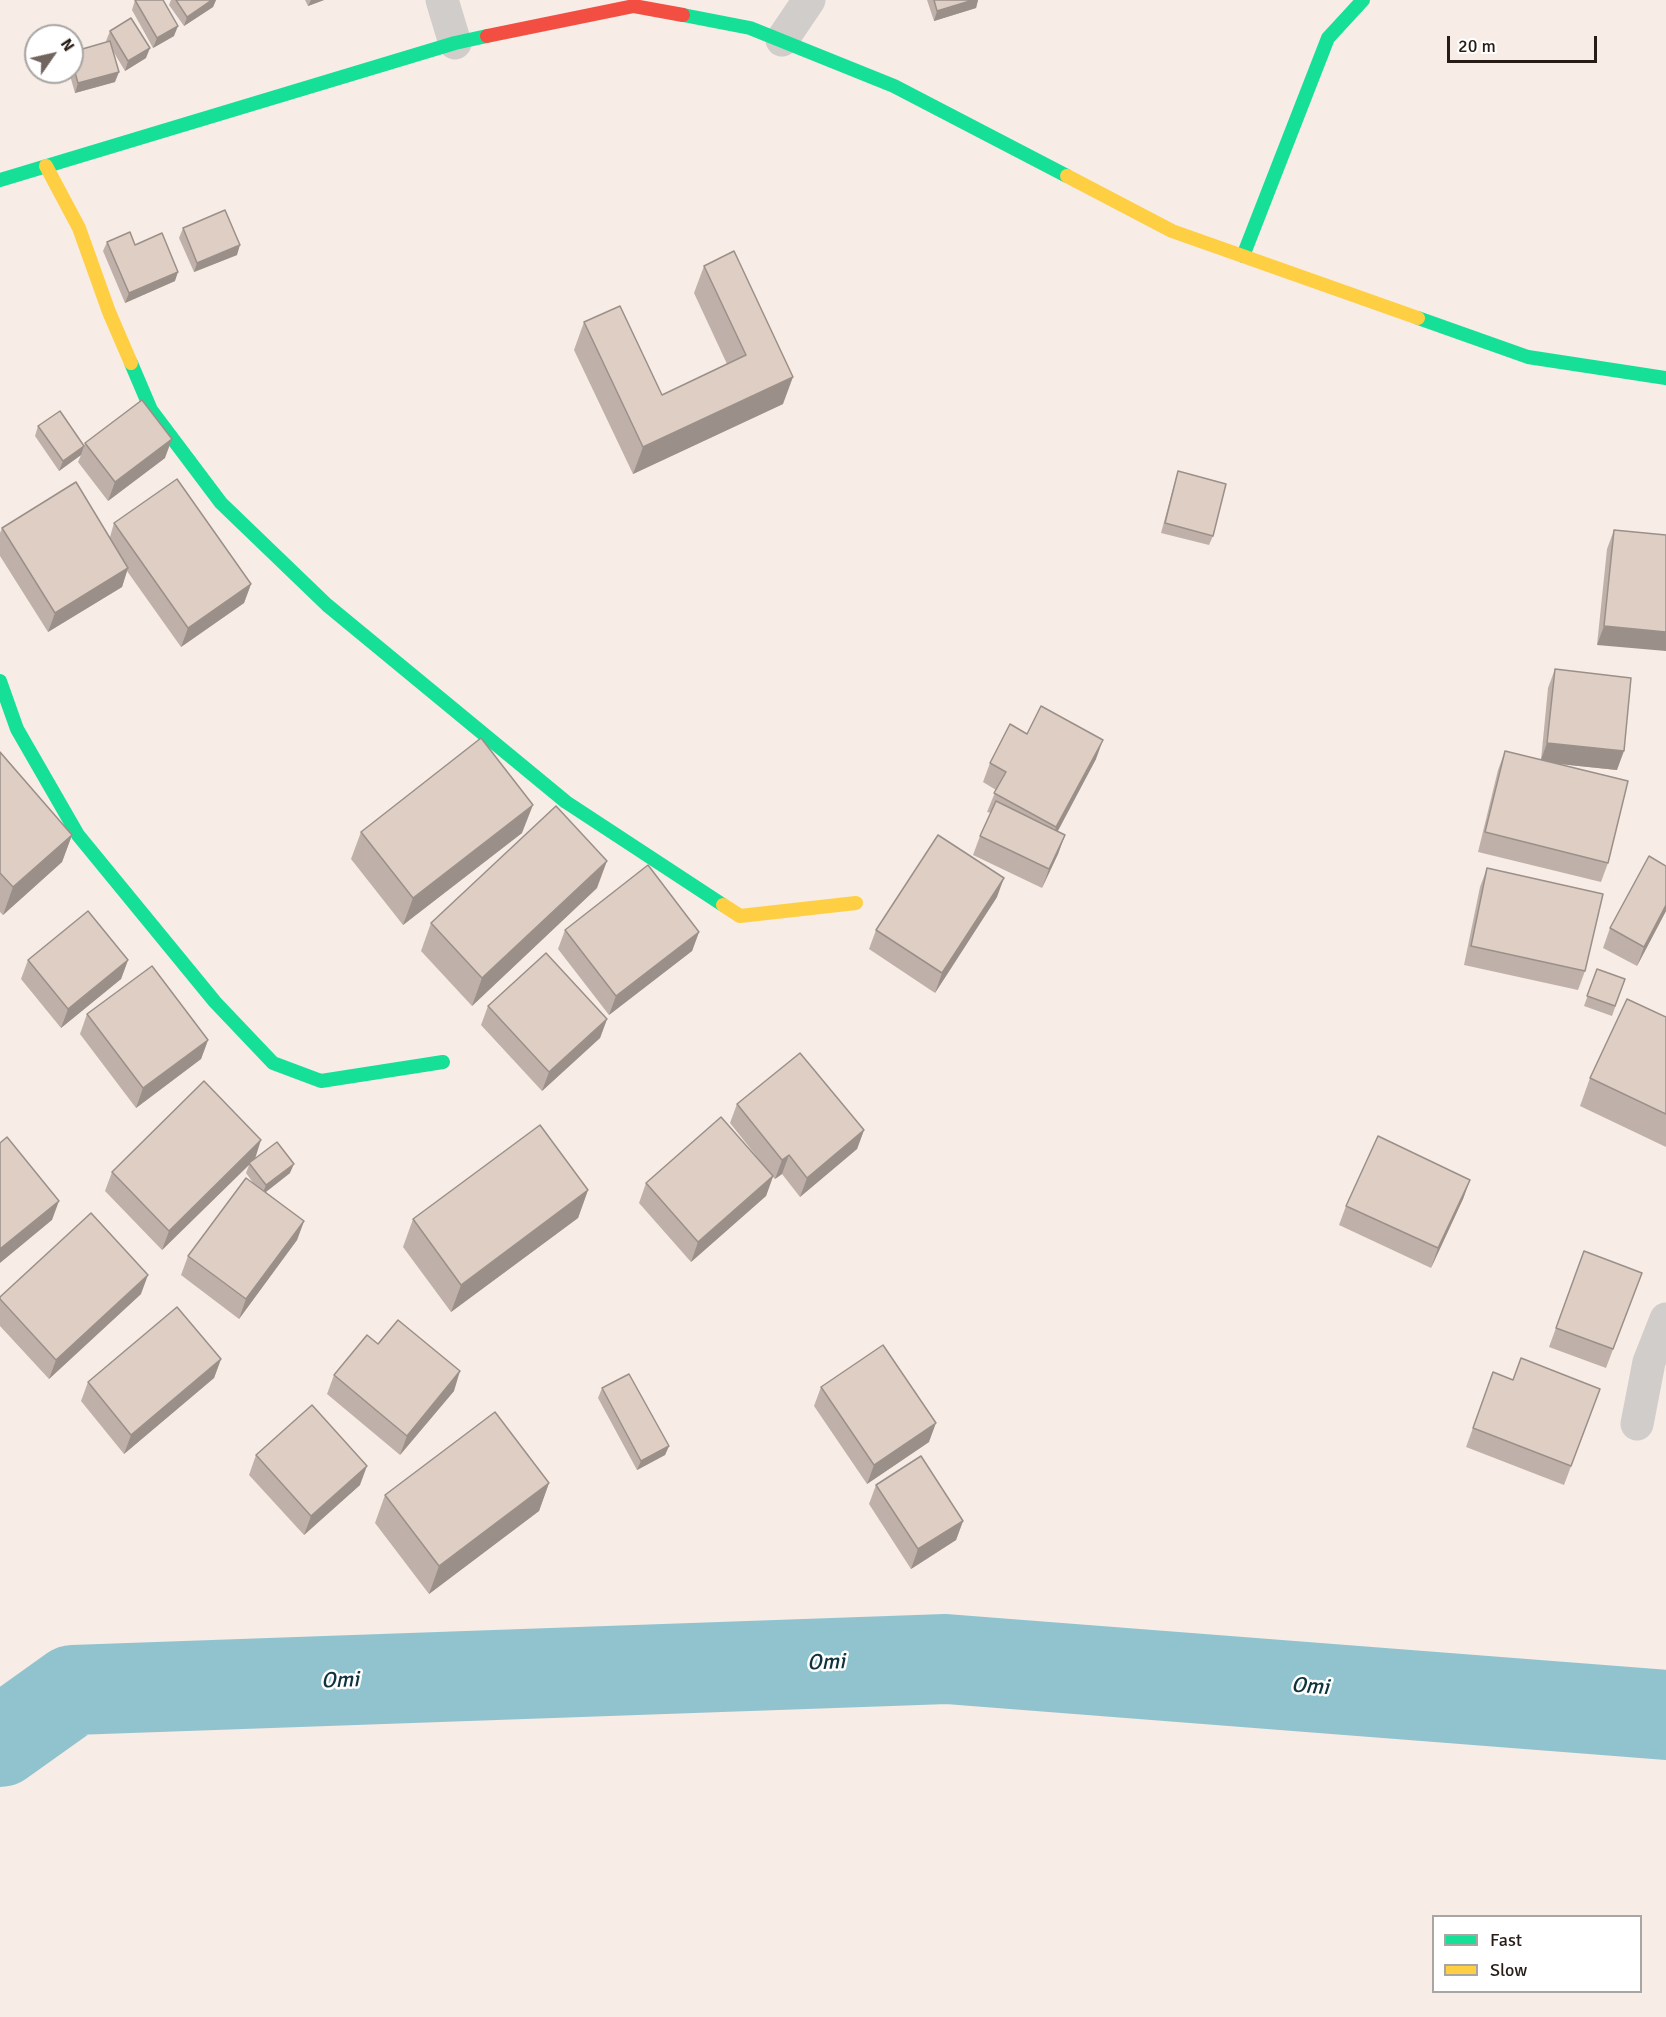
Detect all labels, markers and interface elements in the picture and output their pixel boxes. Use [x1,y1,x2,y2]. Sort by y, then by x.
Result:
north arrow [24,24,84,84]
scale bar [1450,24,1600,62]
text: N [56,35,79,55]
text: 20 m [1458,35,1496,57]
water label: Omi [807,1649,845,1677]
water label: Omi [321,1667,359,1695]
water label: Omi [1290,1673,1330,1701]
legend [1432,1915,1642,1993]
text: Fast [1490,1929,1522,1951]
text: Slow [1490,1959,1527,1981]

